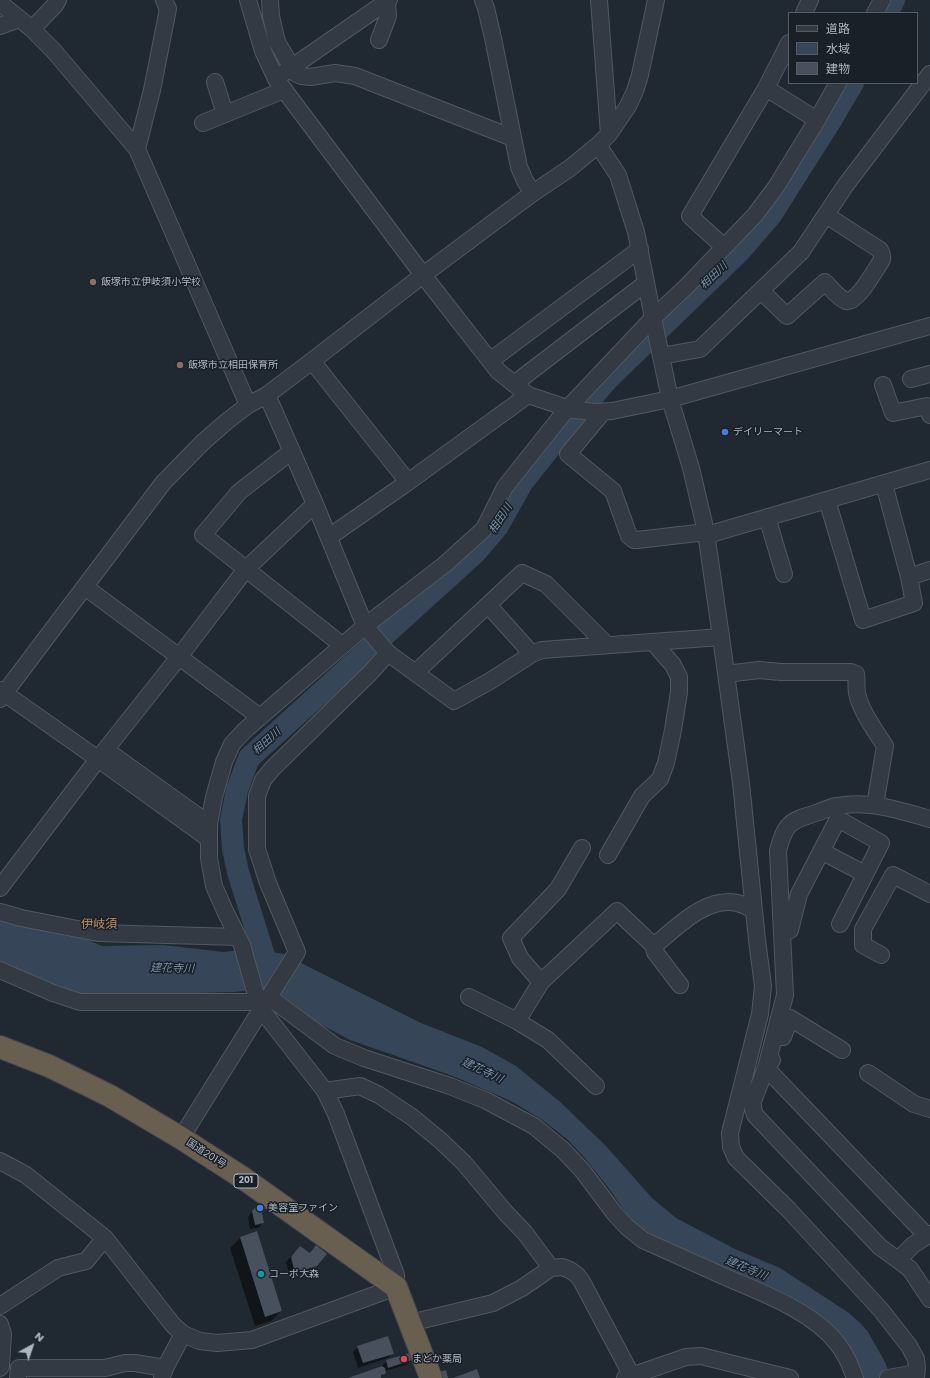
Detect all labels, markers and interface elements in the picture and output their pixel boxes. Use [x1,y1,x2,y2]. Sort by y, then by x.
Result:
legend [788,12,918,84]
text: 道路 [826,20,850,37]
text: 水域 [826,40,850,57]
text: 建物 [826,60,850,77]
water label: 相田川 [698,260,730,292]
place label: 飯塚市立伊岐須小学校 [101,276,201,288]
marker: 飯塚市立伊岐須小学校 [88,277,98,287]
place label: 飯塚市立相田保育所 [188,359,278,371]
marker: 飯塚市立相田保育所 [175,360,185,370]
place label: デイリーマート [733,426,803,438]
marker: デイリーマート [720,427,730,437]
water label: 相田川 [486,502,516,536]
water label: 相田川 [250,726,284,758]
district label: 伊岐須 [81,918,117,932]
water label: 建花寺川 [150,962,194,976]
water label: 建花寺川 [459,1056,505,1086]
street label: 国道201号 [184,1137,228,1171]
road number: 201 [234,1174,258,1188]
place label: 美容室ファイン [268,1202,338,1214]
marker: 美容室ファイン [255,1203,265,1213]
water label: 建花寺川 [723,1254,769,1284]
place label: コーポ大森 [269,1268,319,1280]
marker: コーポ大森 [256,1269,266,1279]
north arrow [12,1326,52,1366]
text: N [31,1328,48,1346]
place label: まどか薬局 [412,1353,462,1365]
marker: まどか薬局 [399,1354,409,1364]

